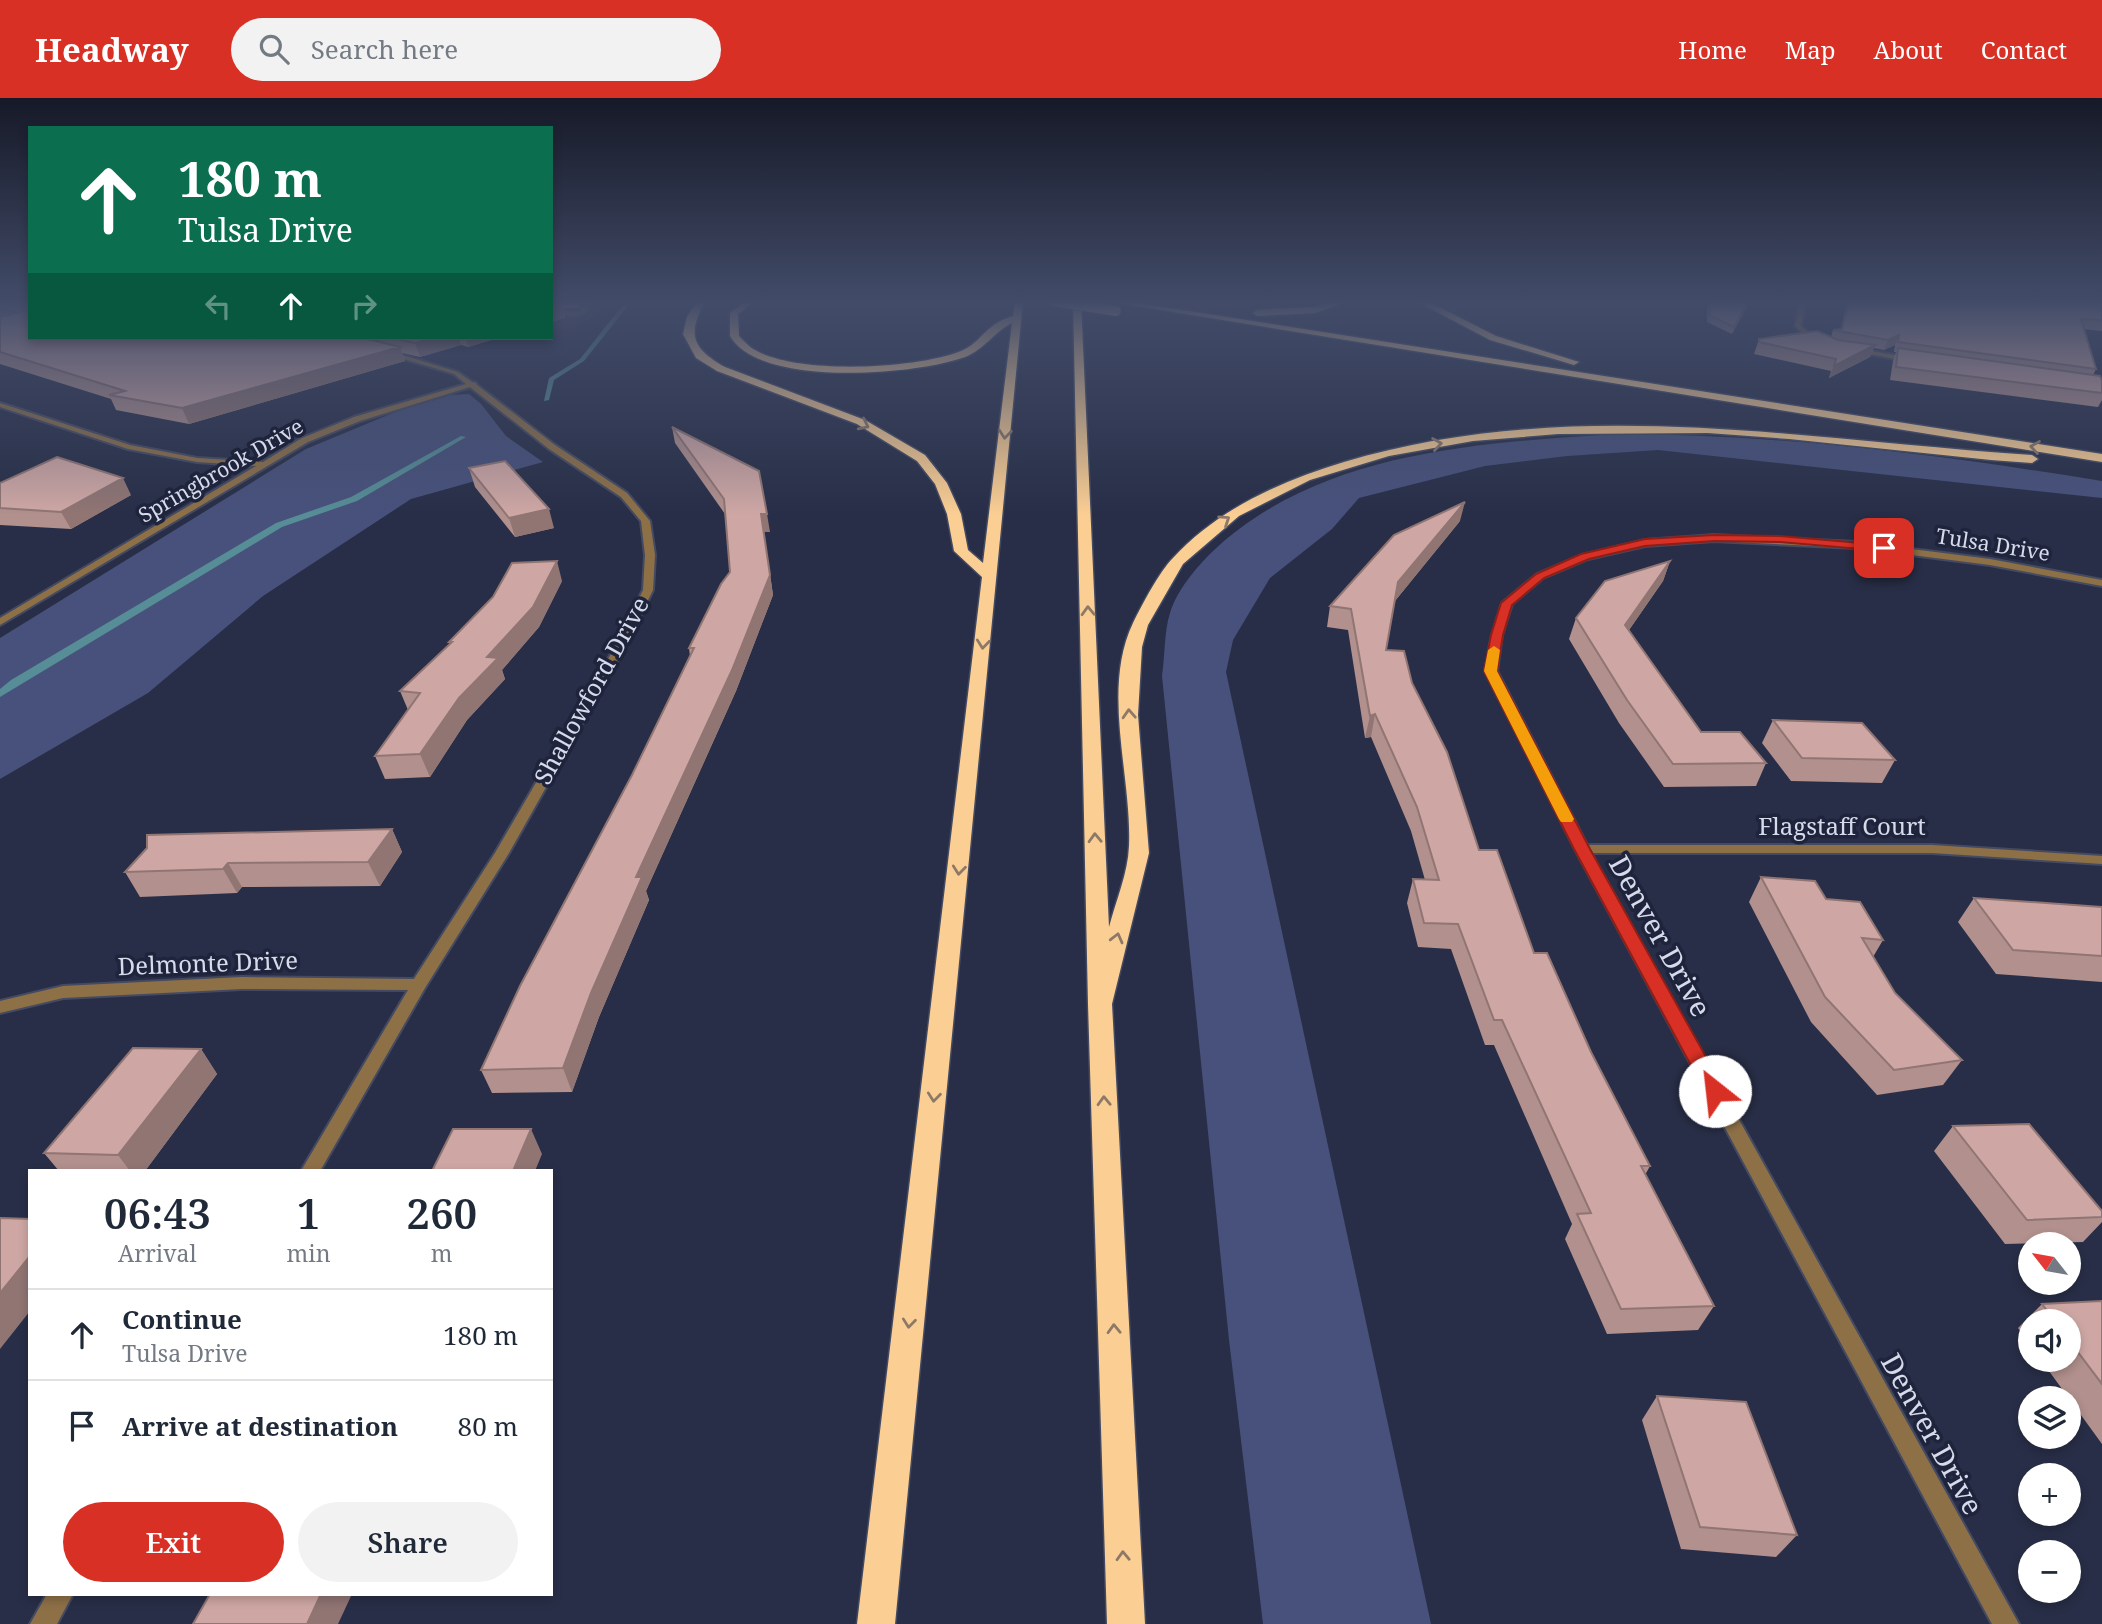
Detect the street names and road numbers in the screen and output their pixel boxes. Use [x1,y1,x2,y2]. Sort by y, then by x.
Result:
street label: Springbrook Drive [133,412,308,529]
street label: Tulsa Drive [1934,521,2052,567]
street label: Shallowford Drive [525,591,656,790]
street label: Flagstaff Court [1758,809,1926,842]
street label: Denver Drive [1601,848,1721,1023]
street label: Delmonte Drive [117,943,299,982]
street label: Denver Drive [1873,1346,1993,1521]

